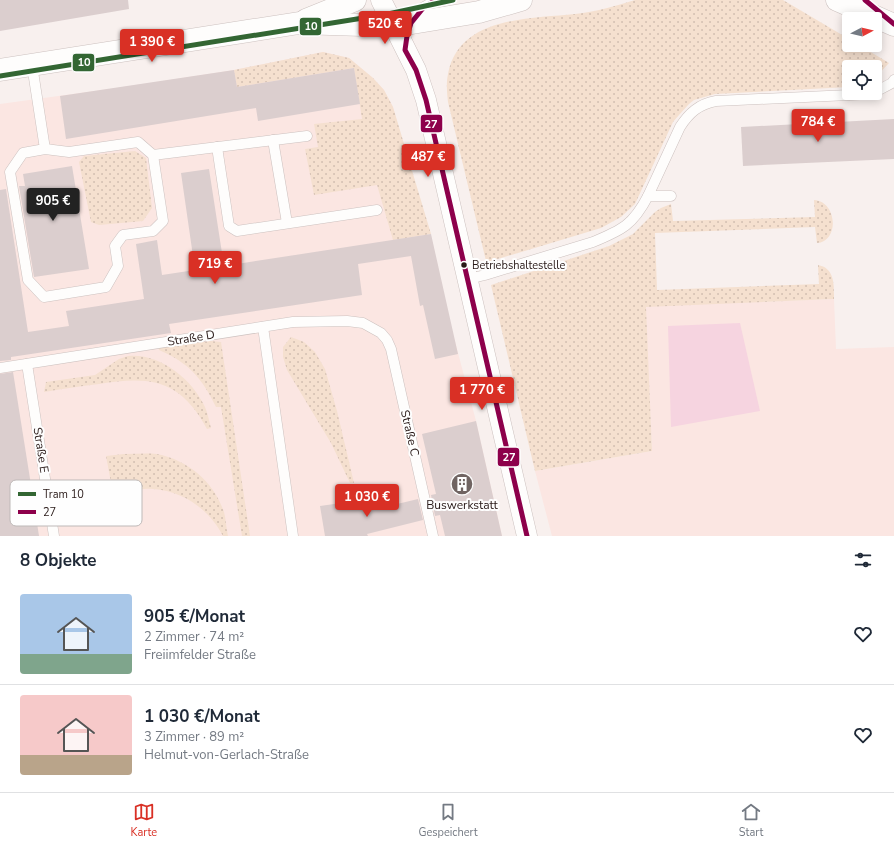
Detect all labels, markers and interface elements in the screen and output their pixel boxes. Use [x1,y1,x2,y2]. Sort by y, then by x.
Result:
pin: 520 € [357,11,413,45]
north arrow [842,12,882,52]
map controls [842,12,882,100]
text: 520 € [368,15,402,33]
line badge: 10 [299,17,322,36]
text: 10 [304,19,318,34]
pin: 1 390 € [115,29,189,63]
text: 1 390 € [129,33,175,51]
line badge: 10 [72,53,95,72]
text: 10 [77,55,91,70]
button: locate [842,60,882,100]
pin: 784 € [790,109,846,143]
text: 784 € [801,113,835,131]
line badge: 27 [420,114,443,133]
text: 27 [424,117,438,132]
pin: 487 € [400,144,456,178]
text: 487 € [411,148,445,166]
pin: 905 € [25,188,81,222]
text: 905 € [36,192,70,210]
pin: 719 € [187,251,243,285]
text: 719 € [198,255,232,273]
place label: Betriebshaltestelle [472,258,565,273]
marker: Betriebshaltestelle [459,260,469,270]
street label: Straße D [166,326,216,350]
pin: 1 770 € [445,377,519,411]
text: 1 770 € [459,381,505,399]
street label: Straße C [397,408,423,458]
street label: Straße E [30,426,52,474]
line badge: 27 [497,447,520,467]
text: 27 [502,450,516,465]
building icon: Buswerkstatt [449,471,475,497]
legend [10,480,142,526]
pin: 1 030 € [330,484,404,518]
text: Tram 10 [43,487,84,502]
text: 1 030 € [344,488,390,506]
place label: Buswerkstatt [426,497,499,513]
text: 27 [43,505,56,520]
text: 8 Objekte [20,549,96,572]
icon: filters [852,549,874,571]
text: 905 €/Monat [144,605,245,628]
icon: home [52,610,100,658]
icon: heart [852,623,874,645]
text: 2 Zimmer · 74 m² [144,628,244,646]
text: Freiimfelder Straße [144,646,256,664]
text: 1 030 €/Monat [144,705,260,728]
icon: home [52,711,100,759]
icon: heart [852,724,874,746]
text: 3 Zimmer · 89 m² [144,728,244,746]
text: Helmut-von-Gerlach-Straße [144,746,309,764]
tab: Karte [131,801,157,840]
tab: Gespeichert [418,801,478,840]
tab: Start [739,801,763,840]

